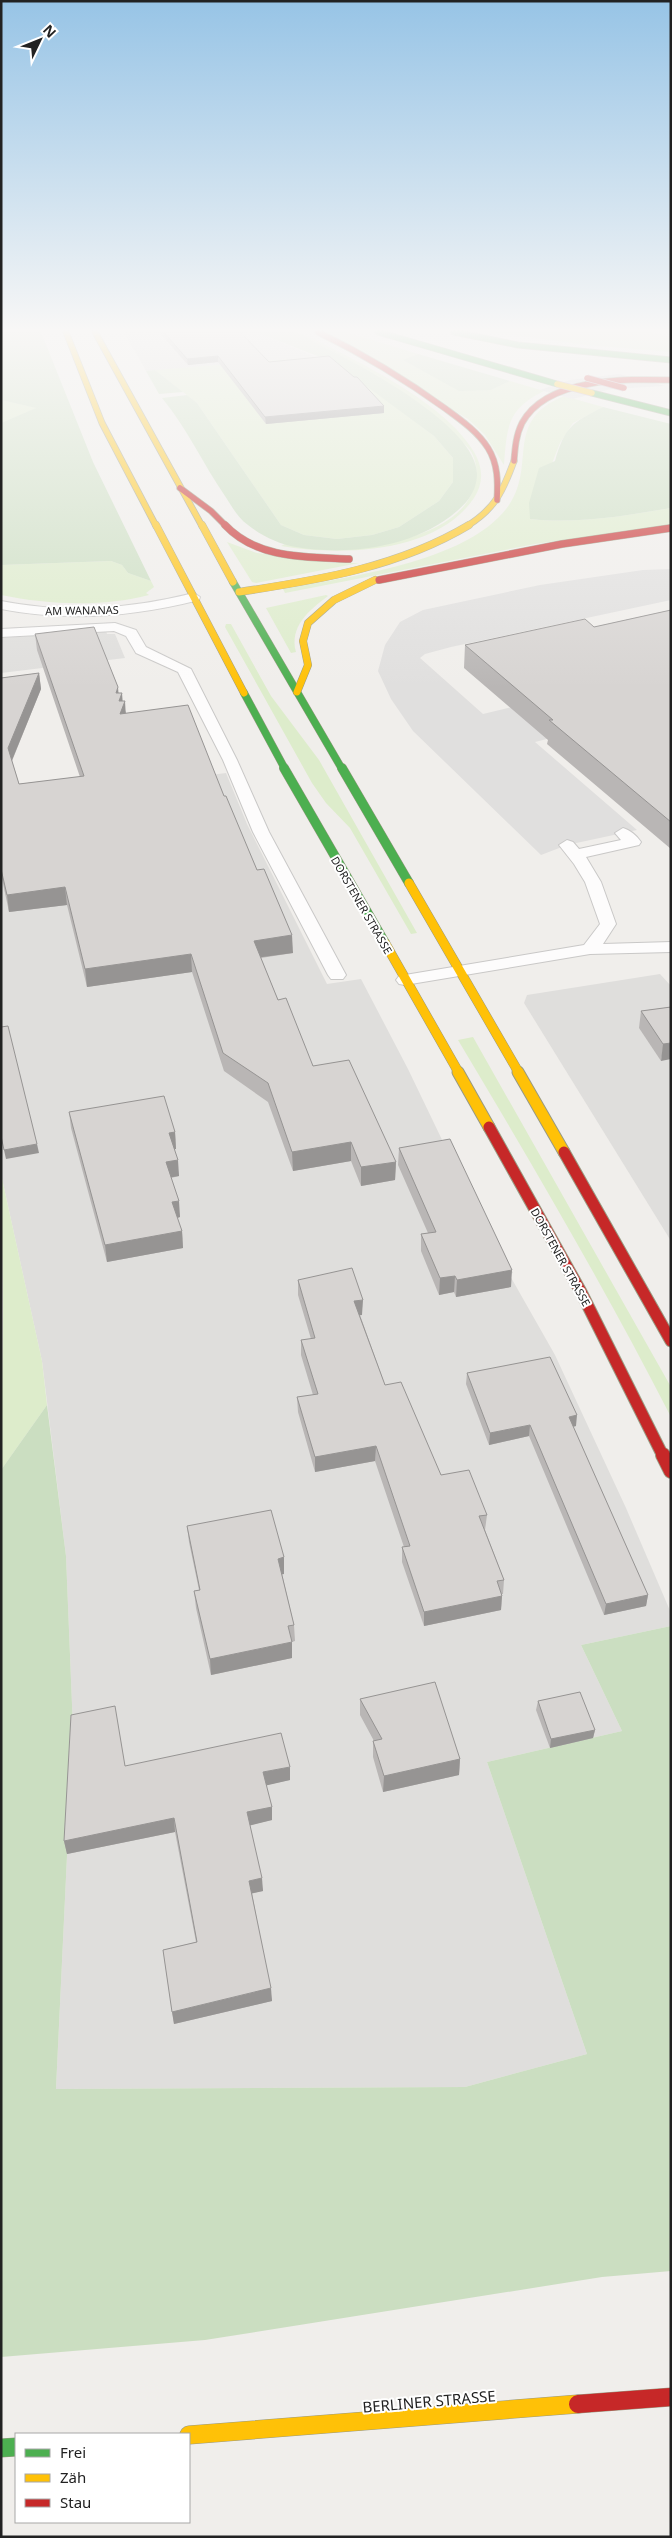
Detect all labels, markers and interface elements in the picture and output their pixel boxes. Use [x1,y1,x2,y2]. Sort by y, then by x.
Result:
north arrow [15,15,65,65]
text: N [39,20,61,41]
street label: AM WANANAS [45,602,119,618]
street label: DORSTENER STRASSE [328,854,396,956]
street label: DORSTENER STRASSE [528,1205,594,1309]
street label: BERLINER STRASSE [362,2385,496,2417]
legend [15,2433,190,2523]
text: Frei [60,2442,86,2462]
text: Zäh [60,2467,86,2487]
text: Stau [60,2492,91,2512]

